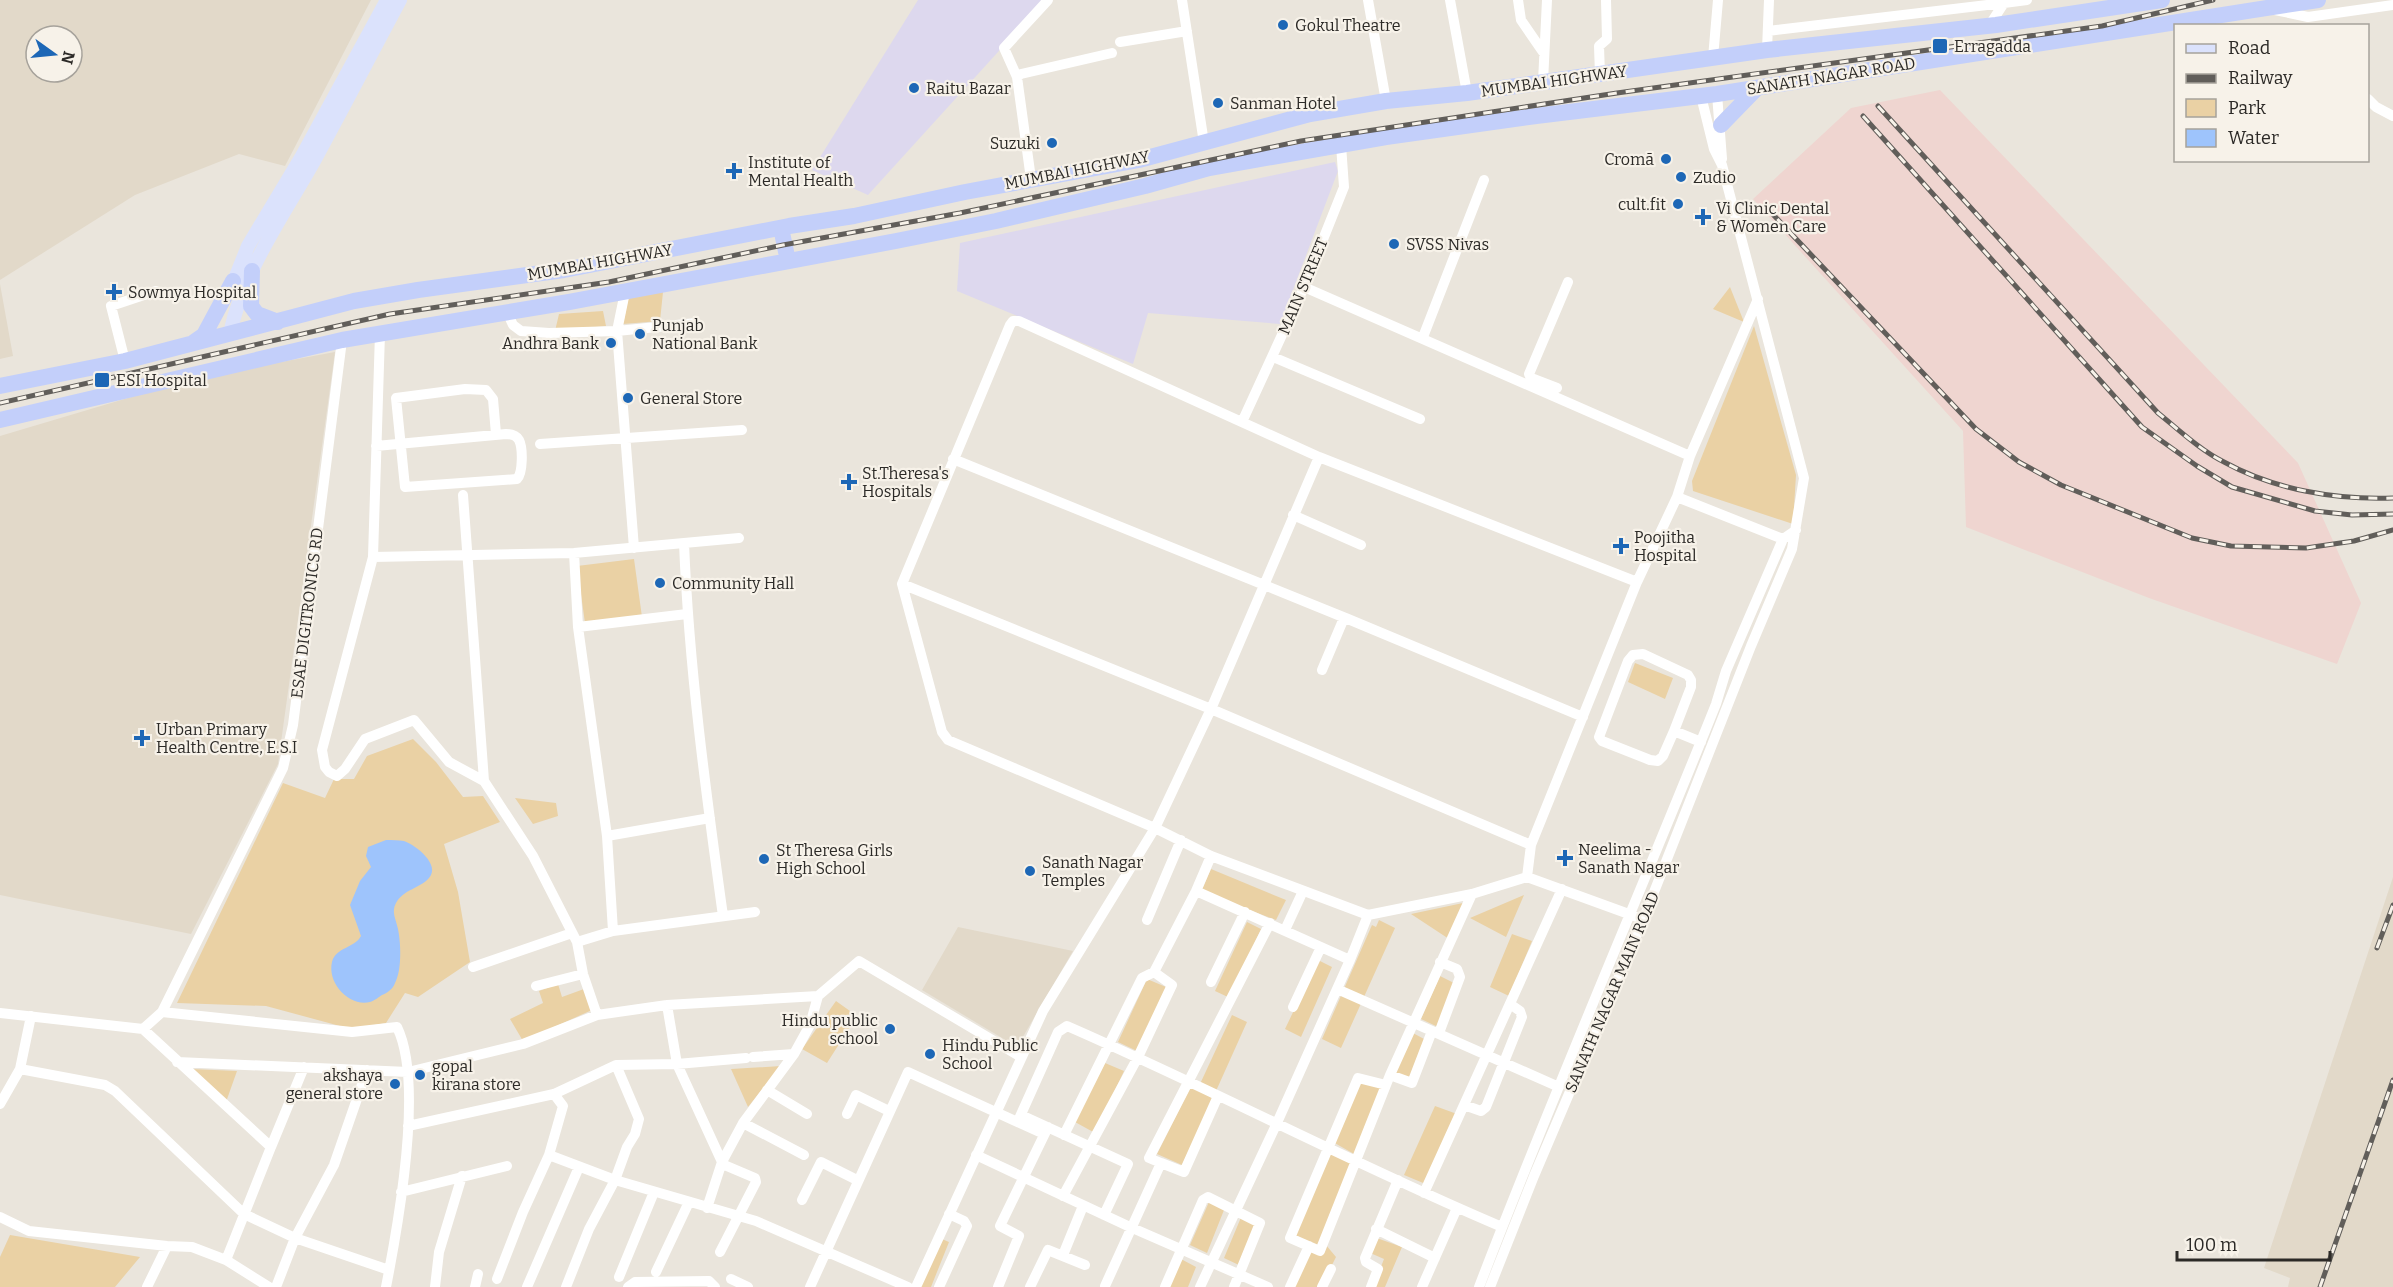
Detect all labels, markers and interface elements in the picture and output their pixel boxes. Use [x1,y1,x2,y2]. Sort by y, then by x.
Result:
place label: Gokul Theatre [1295,16,1400,35]
marker: Gokul Theatre [1276,18,1290,32]
north arrow [24,24,84,84]
legend [2174,24,2369,162]
marker: Erragadda [1931,37,1949,55]
place label: Erragadda [1954,37,2031,56]
text: Road [2228,37,2271,59]
text: N [57,49,79,66]
street label: SANATH NAGAR ROAD [1745,53,1917,99]
street label: MUMBAI HIGHWAY [1480,61,1629,101]
text: Railway [2228,67,2293,89]
place label: Raitu Bazar [926,79,1011,98]
marker: Raitu Bazar [907,81,921,95]
place label: Sanman Hotel [1230,94,1336,113]
marker: Sanman Hotel [1211,96,1225,110]
text: Park [2228,97,2267,119]
text: Water [2228,127,2279,149]
place label: Suzuki [990,134,1040,153]
marker: Suzuki [1045,136,1059,150]
street label: MUMBAI HIGHWAY [1003,146,1152,193]
place label: Cromā [1604,150,1654,169]
marker: Cromā [1659,152,1673,166]
place label: Institute of Mental Health [748,153,853,190]
marker: Institute of Mental Health [725,162,743,180]
place label: Zudio [1693,168,1736,187]
marker: Zudio [1674,170,1688,184]
place label: cult.fit [1618,195,1666,214]
marker: cult.fit [1671,197,1685,211]
place label: Vi Clinic Dental & Women Care [1716,199,1830,236]
marker: Vi Clinic Dental & Women Care [1694,208,1712,226]
street label: MAIN STREET [1274,235,1332,337]
place label: SVSS Nivas [1406,235,1489,254]
marker: SVSS Nivas [1387,237,1401,251]
street label: MUMBAI HIGHWAY [526,240,675,284]
marker: Sowmya Hospital [105,283,123,301]
place label: Sowmya Hospital [128,283,257,302]
place label: Punjab National Bank [652,316,758,353]
marker: Punjab National Bank [633,327,647,341]
place label: Andhra Bank [502,334,599,353]
marker: Andhra Bank [604,336,618,350]
marker: ESI Hospital [93,371,111,389]
place label: ESI Hospital [116,371,207,390]
place label: General Store [640,389,742,408]
marker: General Store [621,391,635,405]
place label: St.Theresa's Hospitals [862,464,949,501]
marker: St.Theresa's Hospitals [840,473,858,491]
street label: ESAE DIGITRONICS RD [287,527,327,699]
place label: Poojitha Hospital [1634,528,1697,565]
marker: Poojitha Hospital [1612,537,1630,555]
place label: Community Hall [672,574,795,593]
marker: Community Hall [653,576,667,590]
place label: Urban Primary Health Centre, E.S.I [156,720,298,757]
marker: Urban Primary Health Centre, E.S.I [133,729,151,747]
place label: Neelima - Sanath Nagar [1578,840,1679,877]
place label: St Theresa Girls High School [776,841,893,878]
marker: Neelima - Sanath Nagar [1556,849,1574,867]
marker: St Theresa Girls High School [757,852,771,866]
place label: Sanath Nagar Temples [1042,853,1143,890]
marker: Sanath Nagar Temples [1023,864,1037,878]
street label: SANATH NAGAR MAIN ROAD [1561,889,1663,1095]
place label: Hindu public school [781,1011,878,1048]
marker: Hindu public school [883,1022,897,1036]
place label: Hindu Public School [942,1036,1038,1073]
marker: Hindu Public School [923,1047,937,1061]
place label: gopal kirana store [432,1057,521,1094]
place label: akshaya general store [286,1066,383,1103]
marker: gopal kirana store [413,1068,427,1082]
marker: akshaya general store [388,1077,402,1091]
scale bar [2177,1224,2330,1262]
text: 100 m [2186,1234,2237,1256]

